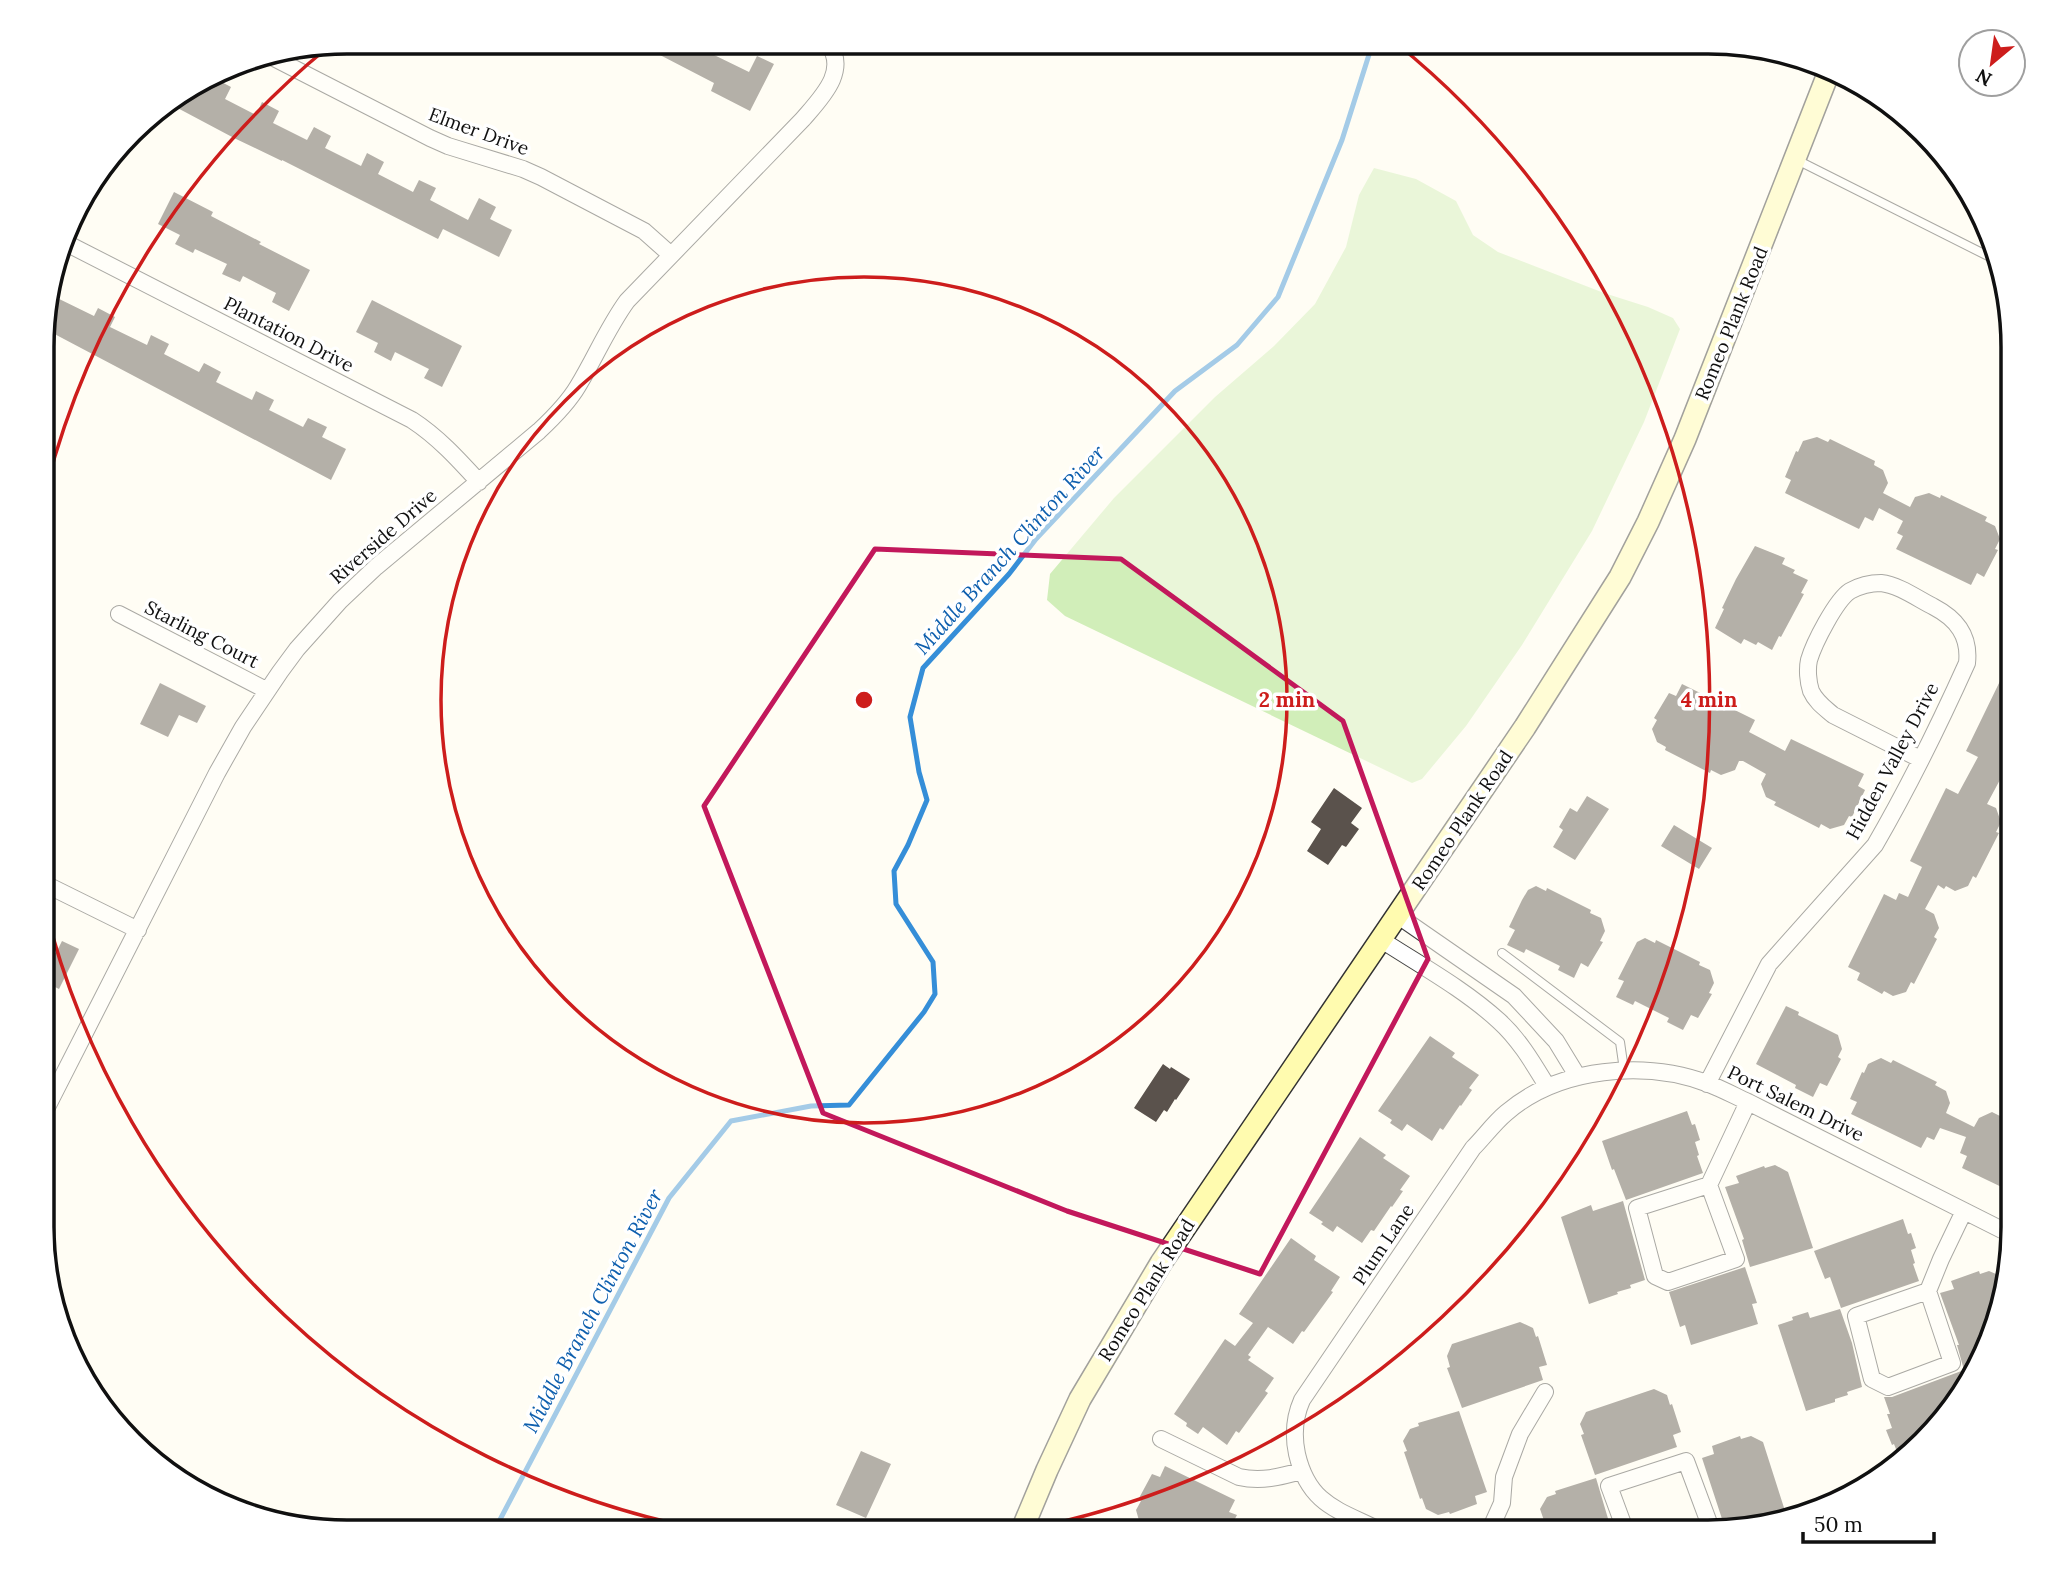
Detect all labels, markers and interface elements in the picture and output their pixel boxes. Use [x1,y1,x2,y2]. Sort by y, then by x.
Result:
north arrow [1957,28,2027,98]
text: N [1971,64,1996,92]
street label: Elmer Drive [426,102,532,160]
street label: Romeo Plank Road [1689,243,1773,403]
street label: Plantation Drive [220,291,358,377]
water label: Middle Branch Clinton River [908,439,1111,660]
street label: Riverside Drive [325,483,441,589]
street label: Starling Court [141,595,264,673]
street label: Hidden Valley Drive [1840,678,1944,844]
text: 2 min [1259,686,1315,713]
text: 4 min [1681,686,1737,713]
centre of rings [852,688,876,712]
street label: Romeo Plank Road [1406,746,1518,894]
street label: Port Salem Drive [1724,1060,1868,1146]
water label: Middle Branch Clinton River [517,1184,669,1437]
street label: Plum Lane [1347,1199,1419,1289]
street label: Romeo Plank Road [1093,1214,1199,1366]
scale bar [1803,1500,1934,1544]
text: 50 m [1814,1511,1863,1538]

